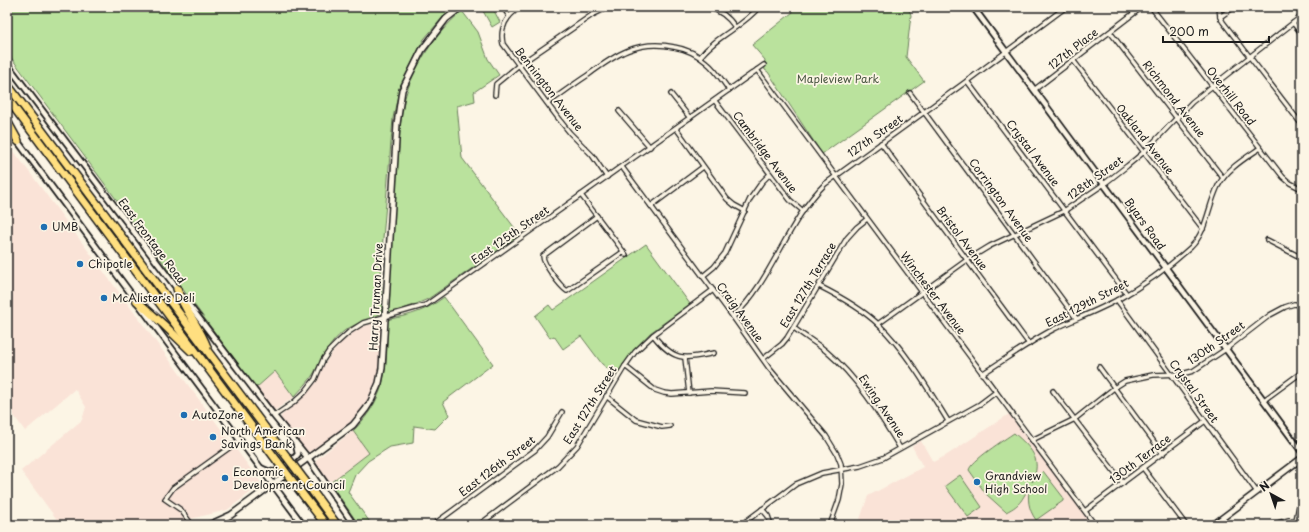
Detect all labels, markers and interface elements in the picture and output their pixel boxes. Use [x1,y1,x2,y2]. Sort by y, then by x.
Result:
scale bar [1163,18,1269,44]
text: 200 m [1169,22,1209,40]
street label: 127th Place [1044,24,1101,74]
street label: Bennington Avenue [511,43,588,134]
street label: Richmond Avenue [1139,57,1210,141]
street label: Overhill Road [1203,63,1260,129]
park label: Mapleview Park [797,70,880,87]
street label: Oakland Avenue [1112,100,1179,178]
street label: Cambridge Avenue [729,107,802,196]
street label: 127th Street [843,110,906,161]
street label: Crystal Avenue [1003,116,1064,190]
street label: 128th Street [1063,151,1127,204]
street label: Corrington Avenue [965,154,1038,245]
street label: East Frontage Road [114,194,190,287]
street label: Byars Road [1121,194,1170,253]
street label: East 125th Street [467,201,553,268]
street label: Bristol Avenue [932,202,992,273]
place label: UMB [52,218,78,235]
marker: UMB [39,222,49,232]
street label: East 127th Terrace [775,239,840,331]
street label: Harry Truman Drive [364,242,387,351]
street label: Winchester Avenue [897,248,970,338]
place label: Chipotle [88,255,133,272]
marker: Chipotle [75,259,85,269]
street label: East 129th Street [1042,274,1132,331]
street label: Craig Avenue [713,278,768,345]
place label: McAlister's Deli [112,289,195,306]
marker: McAlister's Deli [99,293,109,303]
street label: 130th Street [1184,316,1248,369]
street label: Crystal Street [1166,356,1224,426]
street label: East 127th Street [559,362,621,447]
street label: Ewing Avenue [855,371,910,441]
place label: AutoZone [192,406,244,423]
marker: AutoZone [179,410,189,420]
place label: North American Savings Bank [221,422,305,452]
street label: 130th Terrace [1105,430,1174,487]
street label: East 126th Street [455,431,539,500]
marker: North American Savings Bank [208,432,218,442]
place label: Economic Development Council [233,463,345,493]
place label: Grandview High School [985,467,1047,497]
marker: Economic Development Council [220,473,230,483]
north arrow [1251,474,1291,514]
text: N [1255,476,1273,495]
marker: Grandview High School [972,477,982,487]

